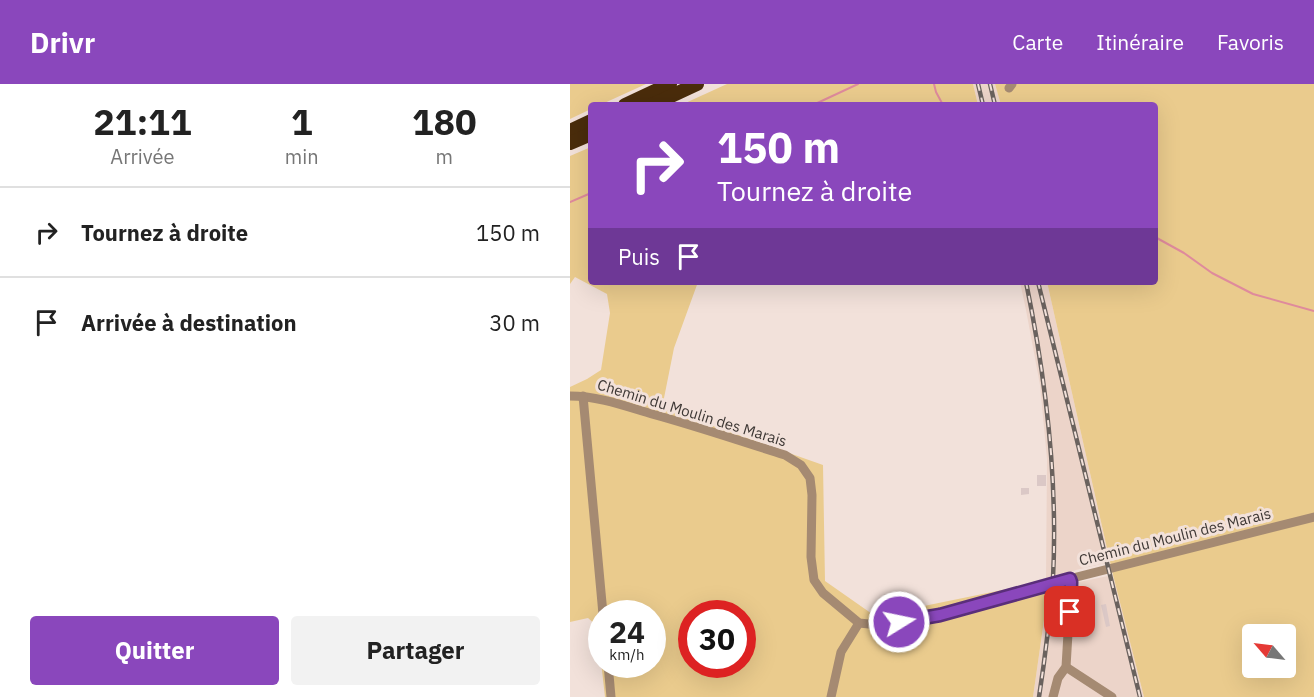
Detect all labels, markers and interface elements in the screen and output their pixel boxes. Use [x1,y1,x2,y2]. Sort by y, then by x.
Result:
text: Drivr [30,24,95,61]
text: Carte [1012,28,1063,56]
text: Itinéraire [1096,28,1184,56]
text: Favoris [1217,28,1284,56]
text: 21:11 [93,98,192,145]
text: 1 [291,98,313,145]
text: 180 [412,98,477,145]
text: 150 m [717,120,840,175]
icon: right [618,126,696,204]
text: Arrivée [110,143,174,170]
text: min [285,143,319,170]
text: m [436,143,453,170]
text: Tournez à droite [717,173,912,208]
icon: right [30,216,63,249]
text: Tournez à droite [81,218,248,247]
text: 150 m [476,218,540,247]
icon: arrive [672,240,705,273]
text: Puis [618,242,660,271]
icon: arrive [30,306,63,339]
text: Arrivée à destination [81,308,297,337]
text: 30 m [489,308,540,337]
street label: Chemin du Moulin des Marais [595,375,789,450]
street label: Chemin du Moulin des Marais [1077,503,1273,570]
pin [1044,586,1095,637]
position arrow [867,590,931,654]
icon: arrive [1053,595,1086,628]
speed limit sign: 30 [678,600,756,678]
text: 24 [609,612,645,651]
button: Quitter [30,616,279,685]
button: Partager [291,616,540,685]
north arrow [1242,624,1296,678]
map controls [1242,624,1296,678]
text: km/h [609,645,645,664]

